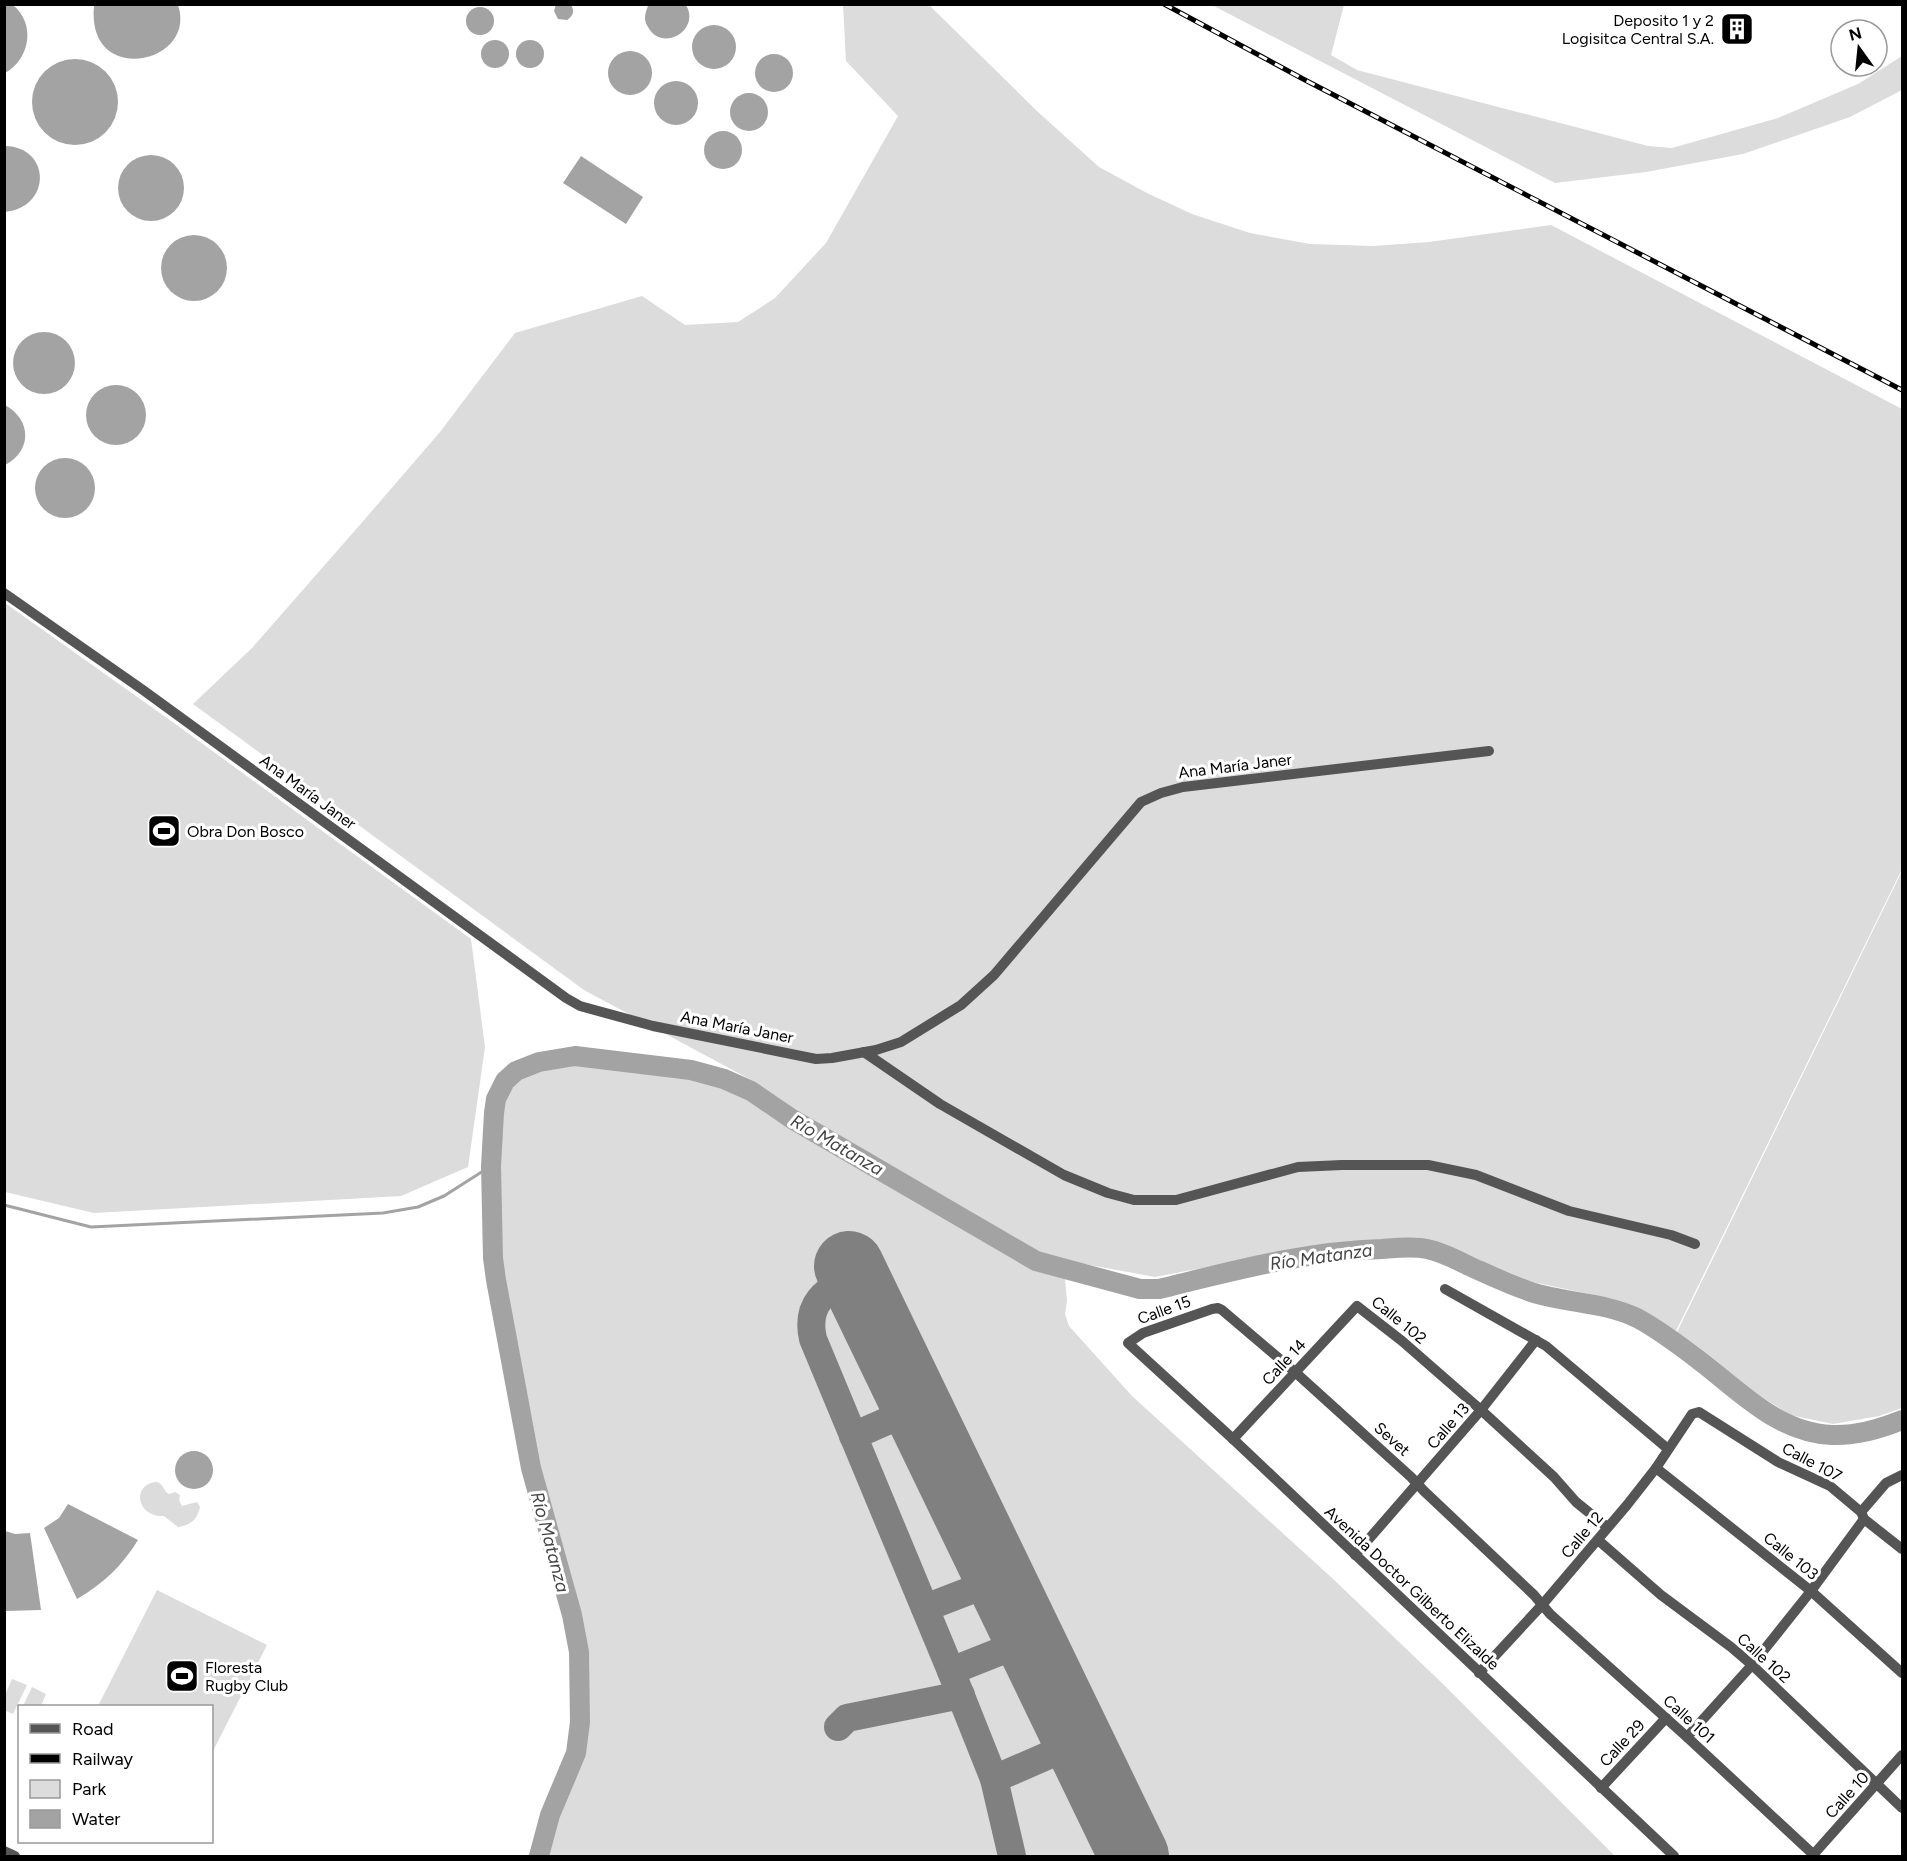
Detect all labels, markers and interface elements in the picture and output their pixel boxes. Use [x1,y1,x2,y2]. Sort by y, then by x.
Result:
place label: Deposito 1 y 2 Logisitca Central S.A. [1562,11,1714,48]
building icon: Deposito 1 y 2 Logisitca Central S.A. [1719,11,1755,47]
north arrow [1829,18,1889,78]
text: N [1847,23,1864,45]
street label: Ana María Janer [1177,750,1293,782]
street label: Ana María Janer [256,751,360,834]
sports icon: Obra Don Bosco [146,813,182,849]
place label: Obra Don Bosco [187,822,304,841]
street label: Ana María Janer [679,1007,795,1047]
water label: Río Matanza [787,1110,888,1181]
water label: Río Matanza [1268,1239,1374,1275]
street label: Calle 15 [1135,1292,1193,1328]
street label: Calle 102 [1368,1292,1430,1348]
street label: Calle 14 [1258,1335,1310,1389]
street label: Calle 13 [1423,1399,1473,1453]
street label: Sevet [1370,1418,1414,1460]
street label: Calle 107 [1779,1438,1845,1486]
water label: Río Matanza [526,1489,574,1595]
street label: Avenida Doctor Gilberto Elizalde [1321,1502,1503,1674]
street label: Calle 12 [1557,1508,1607,1562]
street label: Calle 103 [1760,1528,1822,1584]
street label: Calle 102 [1733,1629,1795,1687]
sports icon: Floresta Rugby Club [164,1658,200,1694]
place label: Floresta Rugby Club [205,1658,288,1695]
street label: Calle 101 [1659,1691,1719,1747]
legend [18,1705,213,1843]
street label: Calle 29 [1595,1716,1649,1770]
text: Road [72,1718,113,1740]
text: Railway [72,1748,134,1770]
street label: Calle 10 [1821,1768,1873,1822]
text: Park [72,1778,107,1800]
text: Water [72,1808,120,1830]

